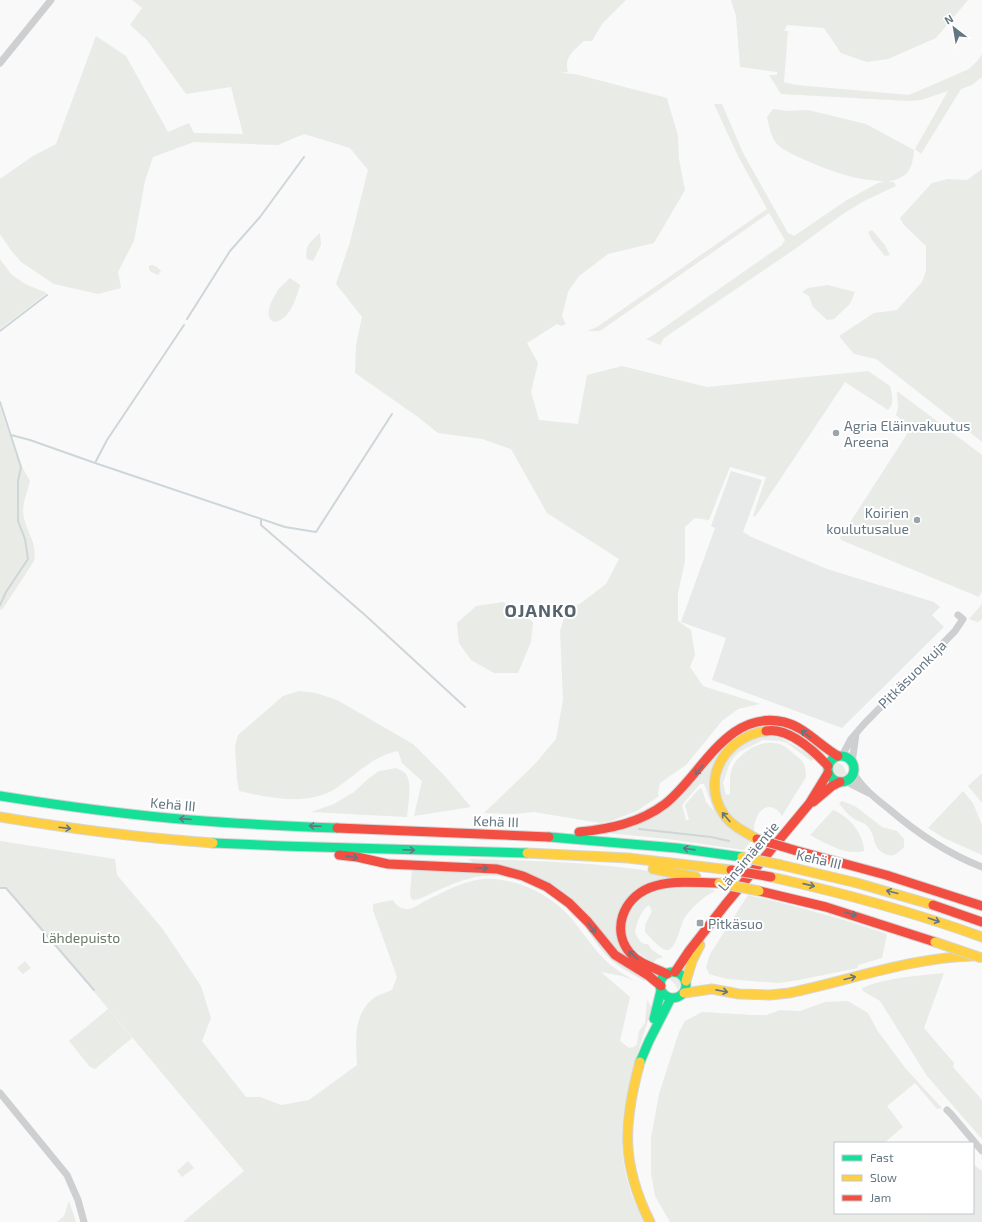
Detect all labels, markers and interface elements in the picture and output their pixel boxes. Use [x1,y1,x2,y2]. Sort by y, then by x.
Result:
north arrow [934,8,974,48]
text: N [942,11,955,27]
place label: Agria Eläinvakuutus Areena [844,417,970,450]
marker: Agria Eläinvakuutus Areena [831,428,841,438]
place label: Koirien koulutusalue [826,504,909,537]
marker: Koirien koulutusalue [912,515,922,525]
district label: OJANKO [505,599,577,621]
street label: Pitkäsuonkuja [874,636,950,712]
one-way arrow [801,730,812,738]
one-way arrow [694,764,703,775]
street label: Kehä III [150,794,196,814]
one-way arrow [721,811,730,822]
street label: Kehä III [473,812,519,830]
one-way arrow [179,816,192,823]
street label: Länsimäentie [714,818,782,894]
one-way arrow [309,823,322,830]
one-way arrow [58,824,71,831]
one-way arrow [683,845,696,853]
one-way arrow [402,846,415,854]
street label: Kehä III [795,846,843,872]
one-way arrow [345,853,358,861]
one-way arrow [475,864,488,872]
one-way arrow [802,882,815,890]
one-way arrow [886,888,899,895]
one-way arrow [845,911,858,918]
place label: Pitkäsuo [708,915,763,932]
one-way arrow [928,917,941,924]
marker: Pitkäsuo [695,918,705,928]
one-way arrow [588,922,596,933]
park label: Lähdepuisto [42,929,120,946]
one-way arrow [628,950,638,960]
one-way arrow [844,974,857,981]
one-way arrow [716,988,729,996]
legend [834,1142,974,1214]
text: Fast [870,1150,894,1164]
text: Slow [870,1170,897,1184]
text: Jam [870,1190,891,1204]

